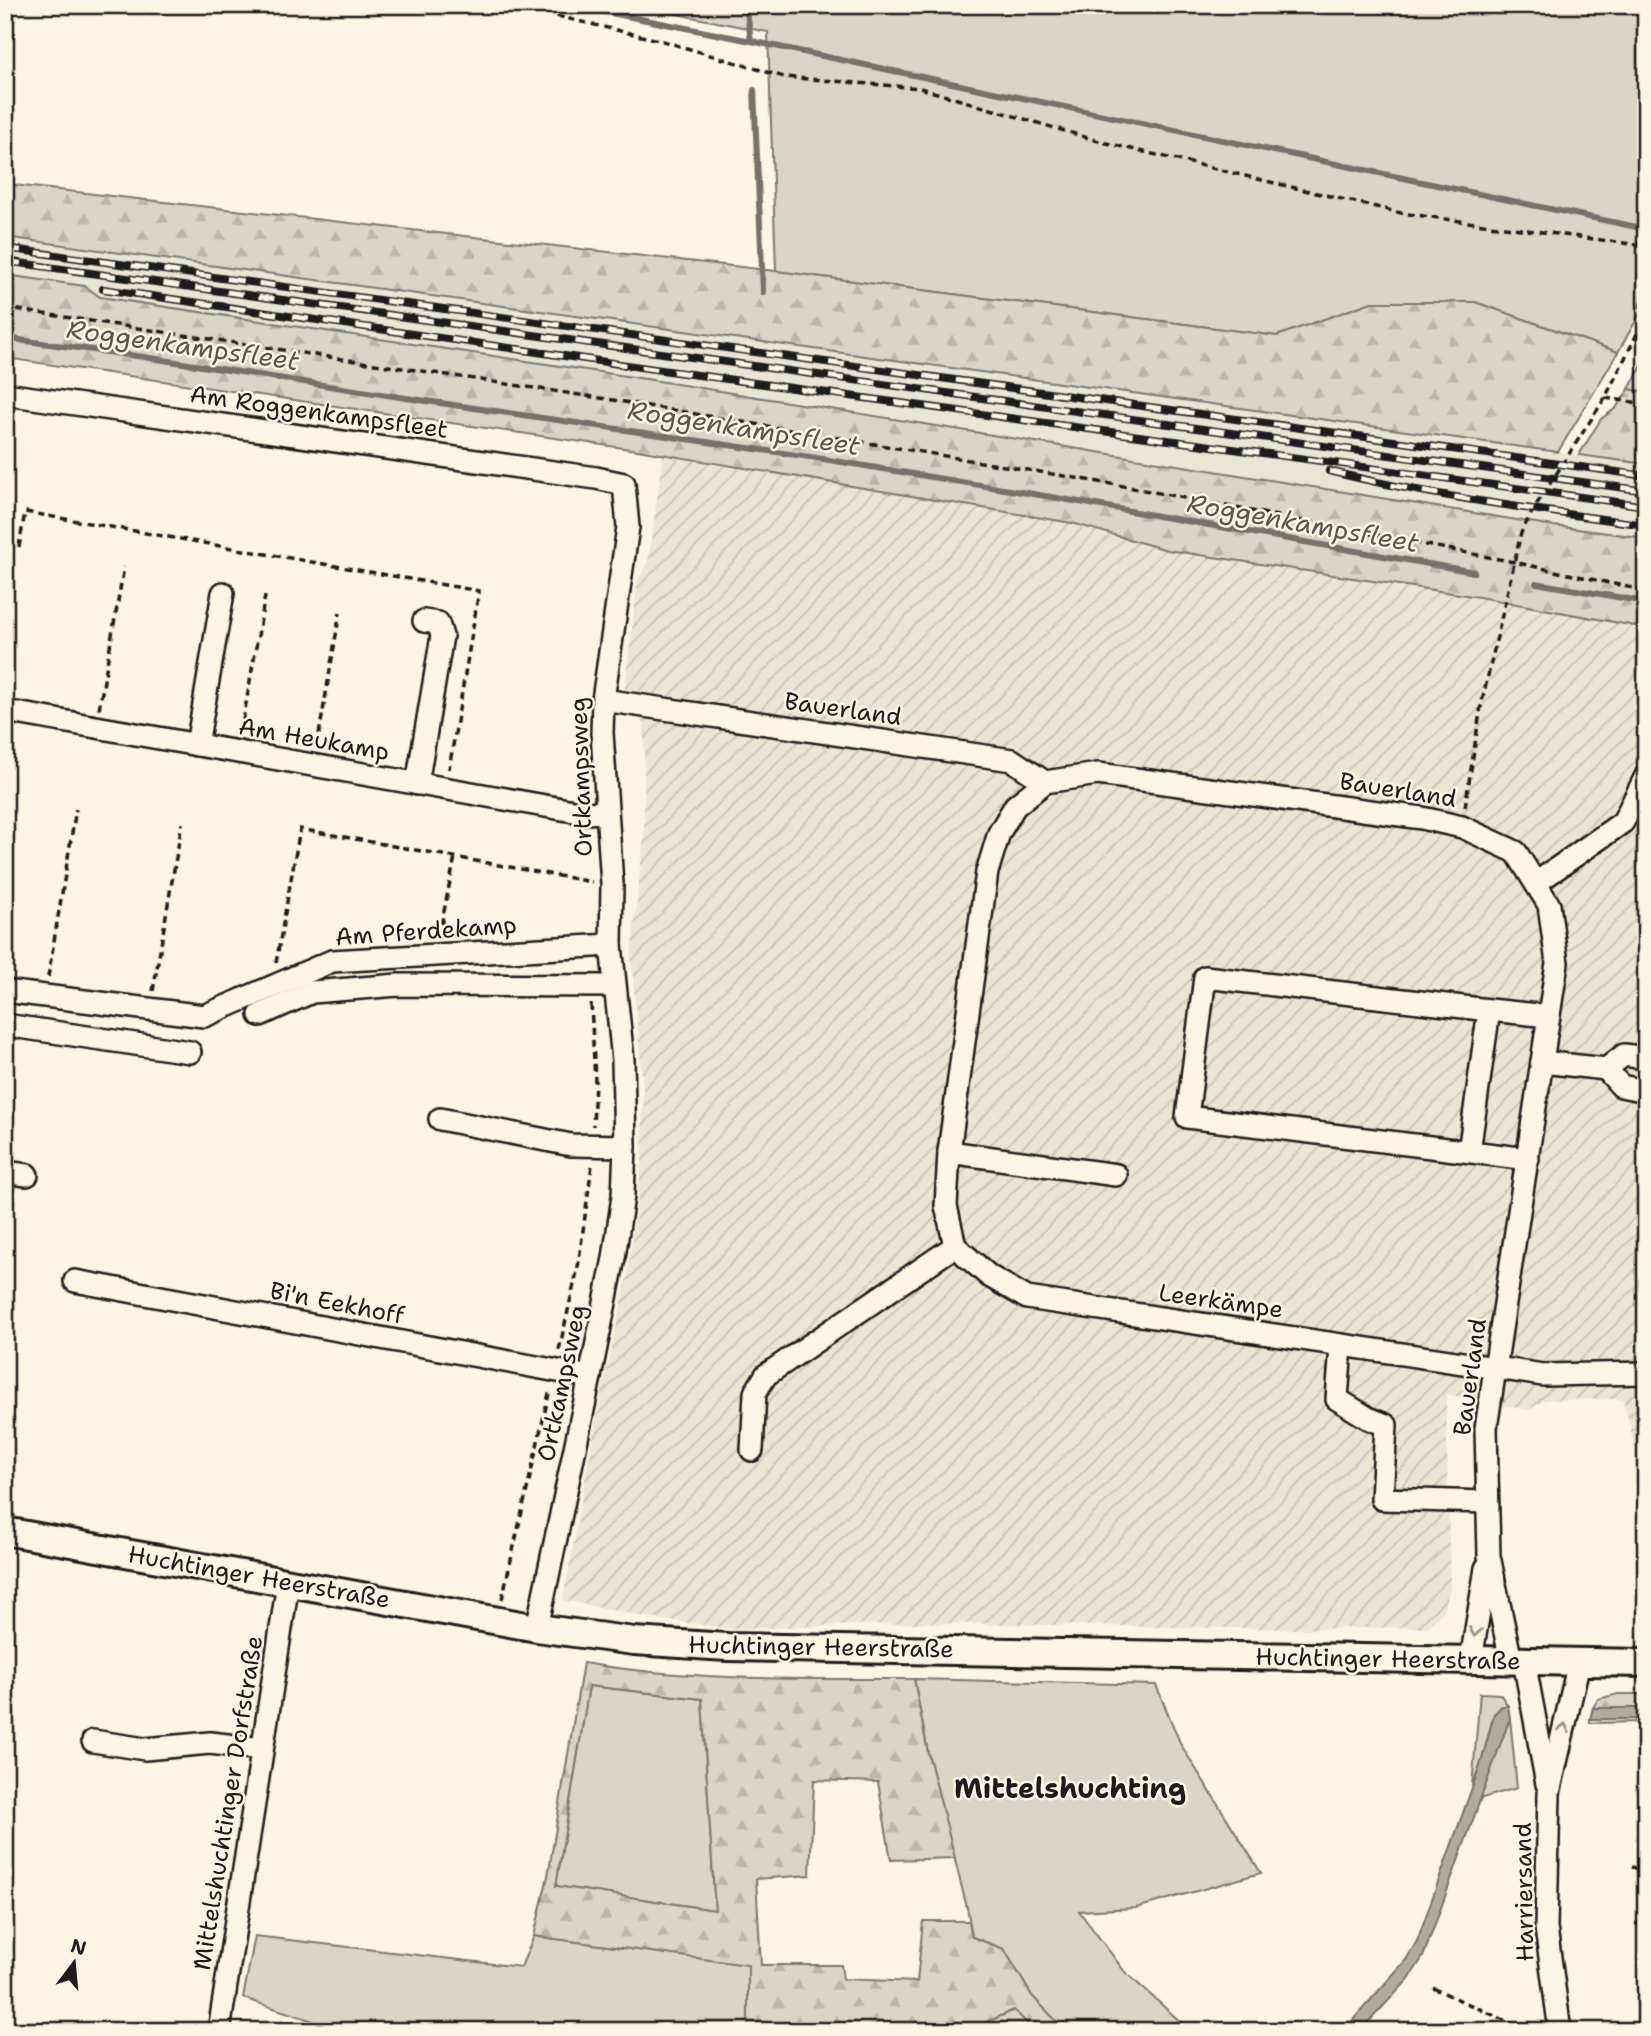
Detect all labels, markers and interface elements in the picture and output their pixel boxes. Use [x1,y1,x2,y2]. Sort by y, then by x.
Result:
water label: Roggenkampsfleet [65,311,302,378]
street label: Am Roggenkampsfleet [188,378,450,446]
water label: Roggenkampsfleet [626,392,863,463]
water label: Roggenkampsfleet [1185,485,1422,560]
street label: Bauerland [782,685,904,733]
street label: Ortkampsweg [562,697,600,857]
street label: Am Heukamp [236,710,392,768]
street label: Bauerland [1337,765,1459,815]
street label: Am Pferdekamp [334,909,518,953]
street label: Bi'n Eekhoff [267,1274,408,1332]
street label: Leerkämpe [1157,1276,1285,1326]
street label: Ortkampsweg [530,1302,594,1464]
street label: Bauerland [1446,1316,1494,1438]
street label: Huchtinger Heerstraße [126,1538,392,1616]
one-way arrow [1469,1626,1484,1638]
street label: Huchtinger Heerstraße [688,1629,954,1665]
street label: Mittelshuchtinger Dorfstraße [186,1633,270,1973]
street label: Huchtinger Heerstraße [1255,1641,1521,1677]
one-way arrow [1555,1722,1570,1734]
district label: Mittelshuchting [954,1769,1186,1807]
street label: Harriersand [1507,1822,1541,1962]
north arrow [38,1927,108,1997]
text: N [68,1933,89,1961]

